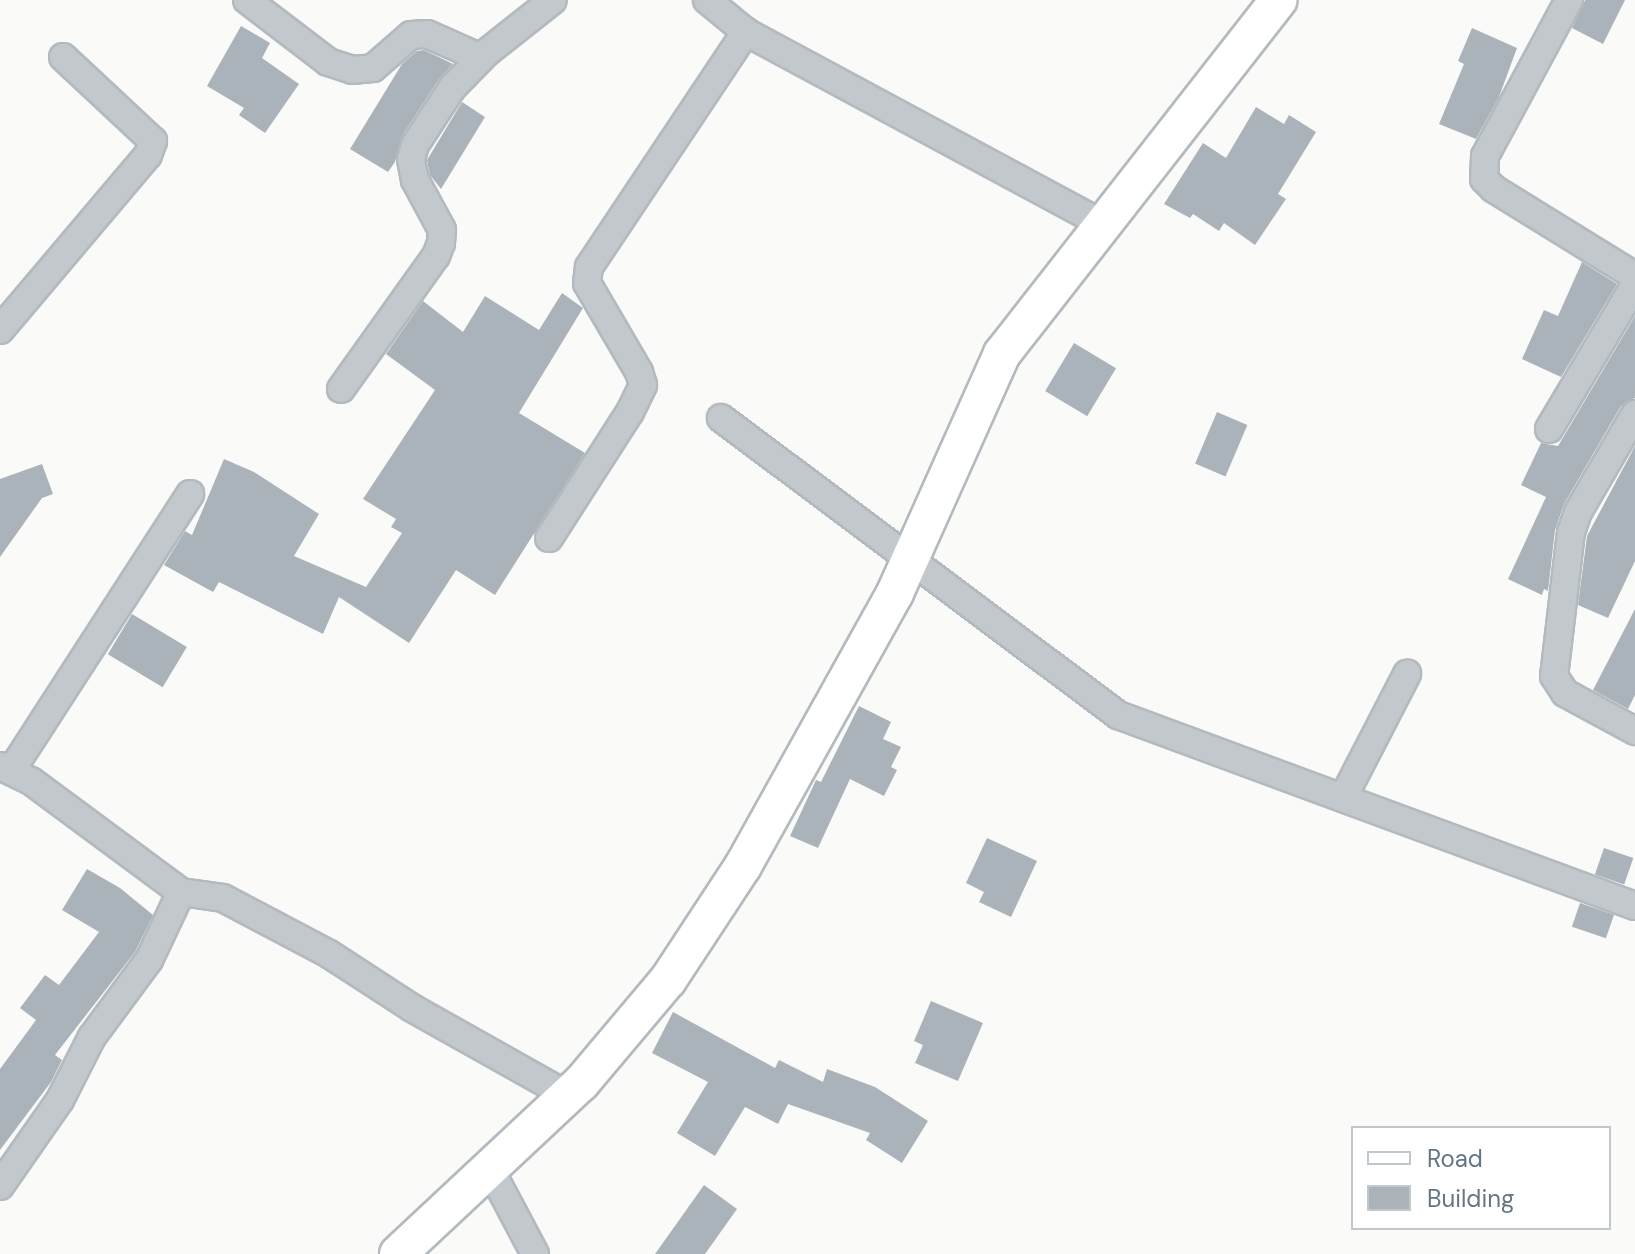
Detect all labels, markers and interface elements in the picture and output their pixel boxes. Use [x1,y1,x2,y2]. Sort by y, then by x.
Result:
legend [1351,1126,1611,1230]
text: Road [1427,1143,1483,1174]
text: Building [1427,1183,1514,1214]

